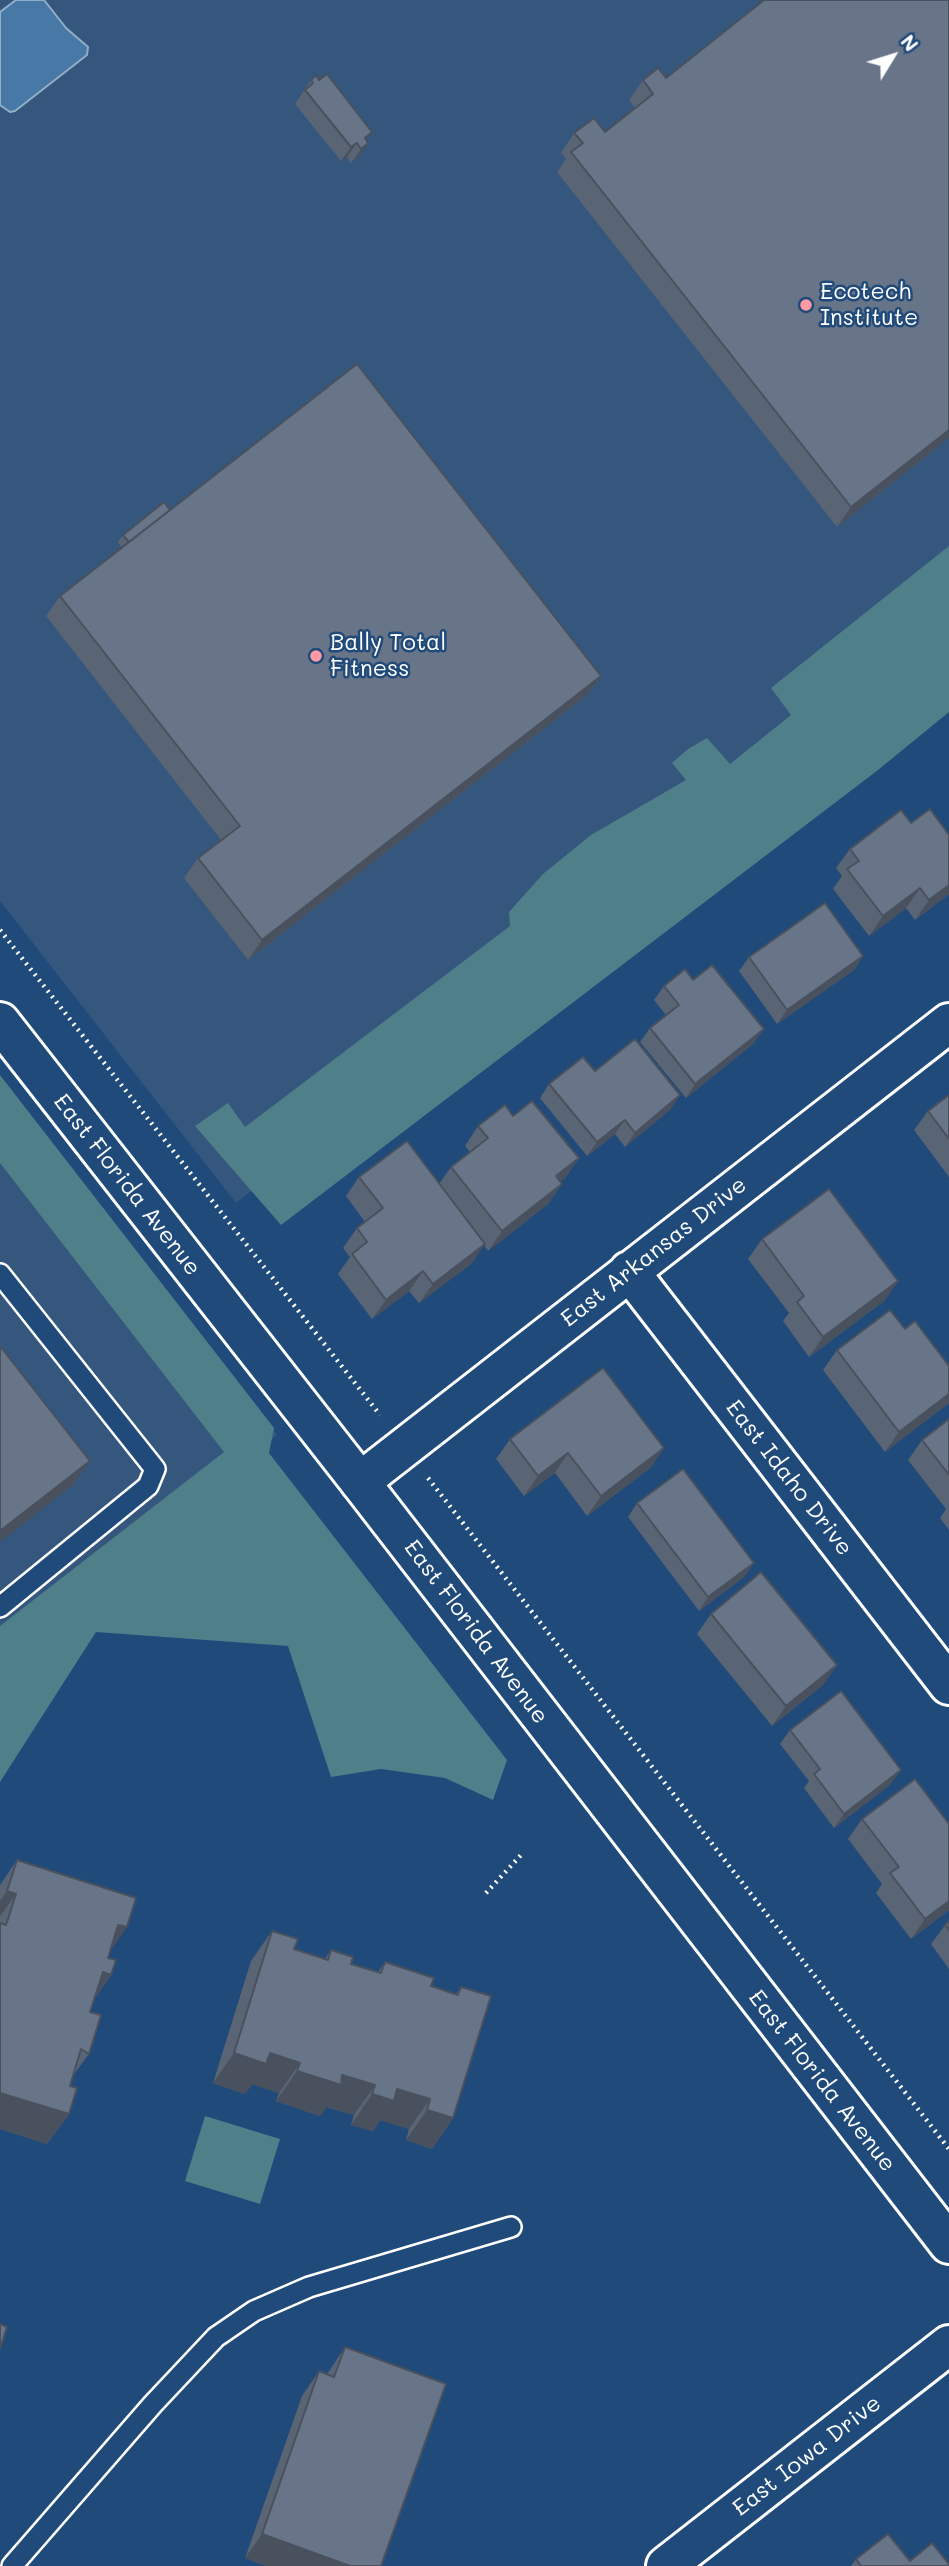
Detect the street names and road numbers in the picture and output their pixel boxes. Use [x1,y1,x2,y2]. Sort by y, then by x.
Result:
street label: East Florida Avenue [48,1089,206,1281]
street label: East Arkansas Drive [556,1171,752,1333]
street label: East Idaho Drive [720,1395,858,1561]
street label: East Florida Avenue [398,1535,554,1729]
street label: East Florida Avenue [743,1985,901,2177]
street label: East Iowa Drive [728,2390,886,2522]

